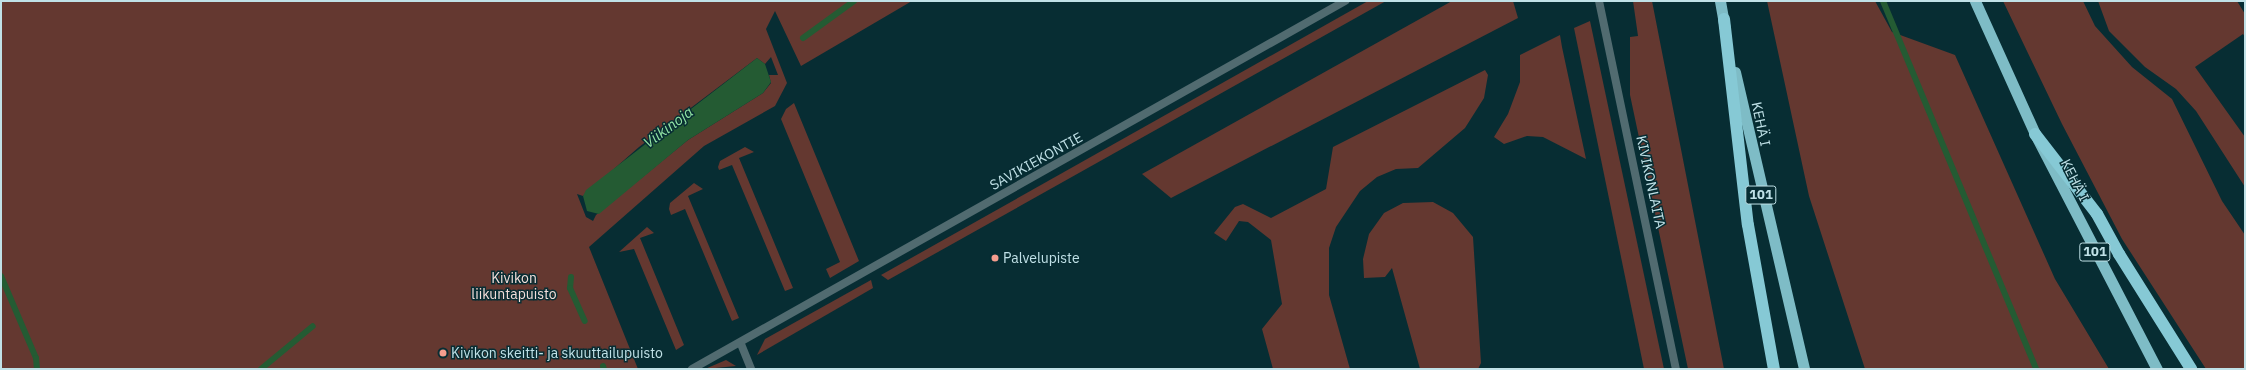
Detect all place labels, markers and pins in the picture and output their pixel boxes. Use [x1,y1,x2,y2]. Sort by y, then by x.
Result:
place label: Palvelupiste [1003,250,1080,266]
marker: Palvelupiste [990,253,1000,263]
place label: Kivikon skeitti- ja skuuttailupuisto [451,345,663,361]
marker: Kivikon skeitti- ja skuuttailupuisto [438,348,448,358]

